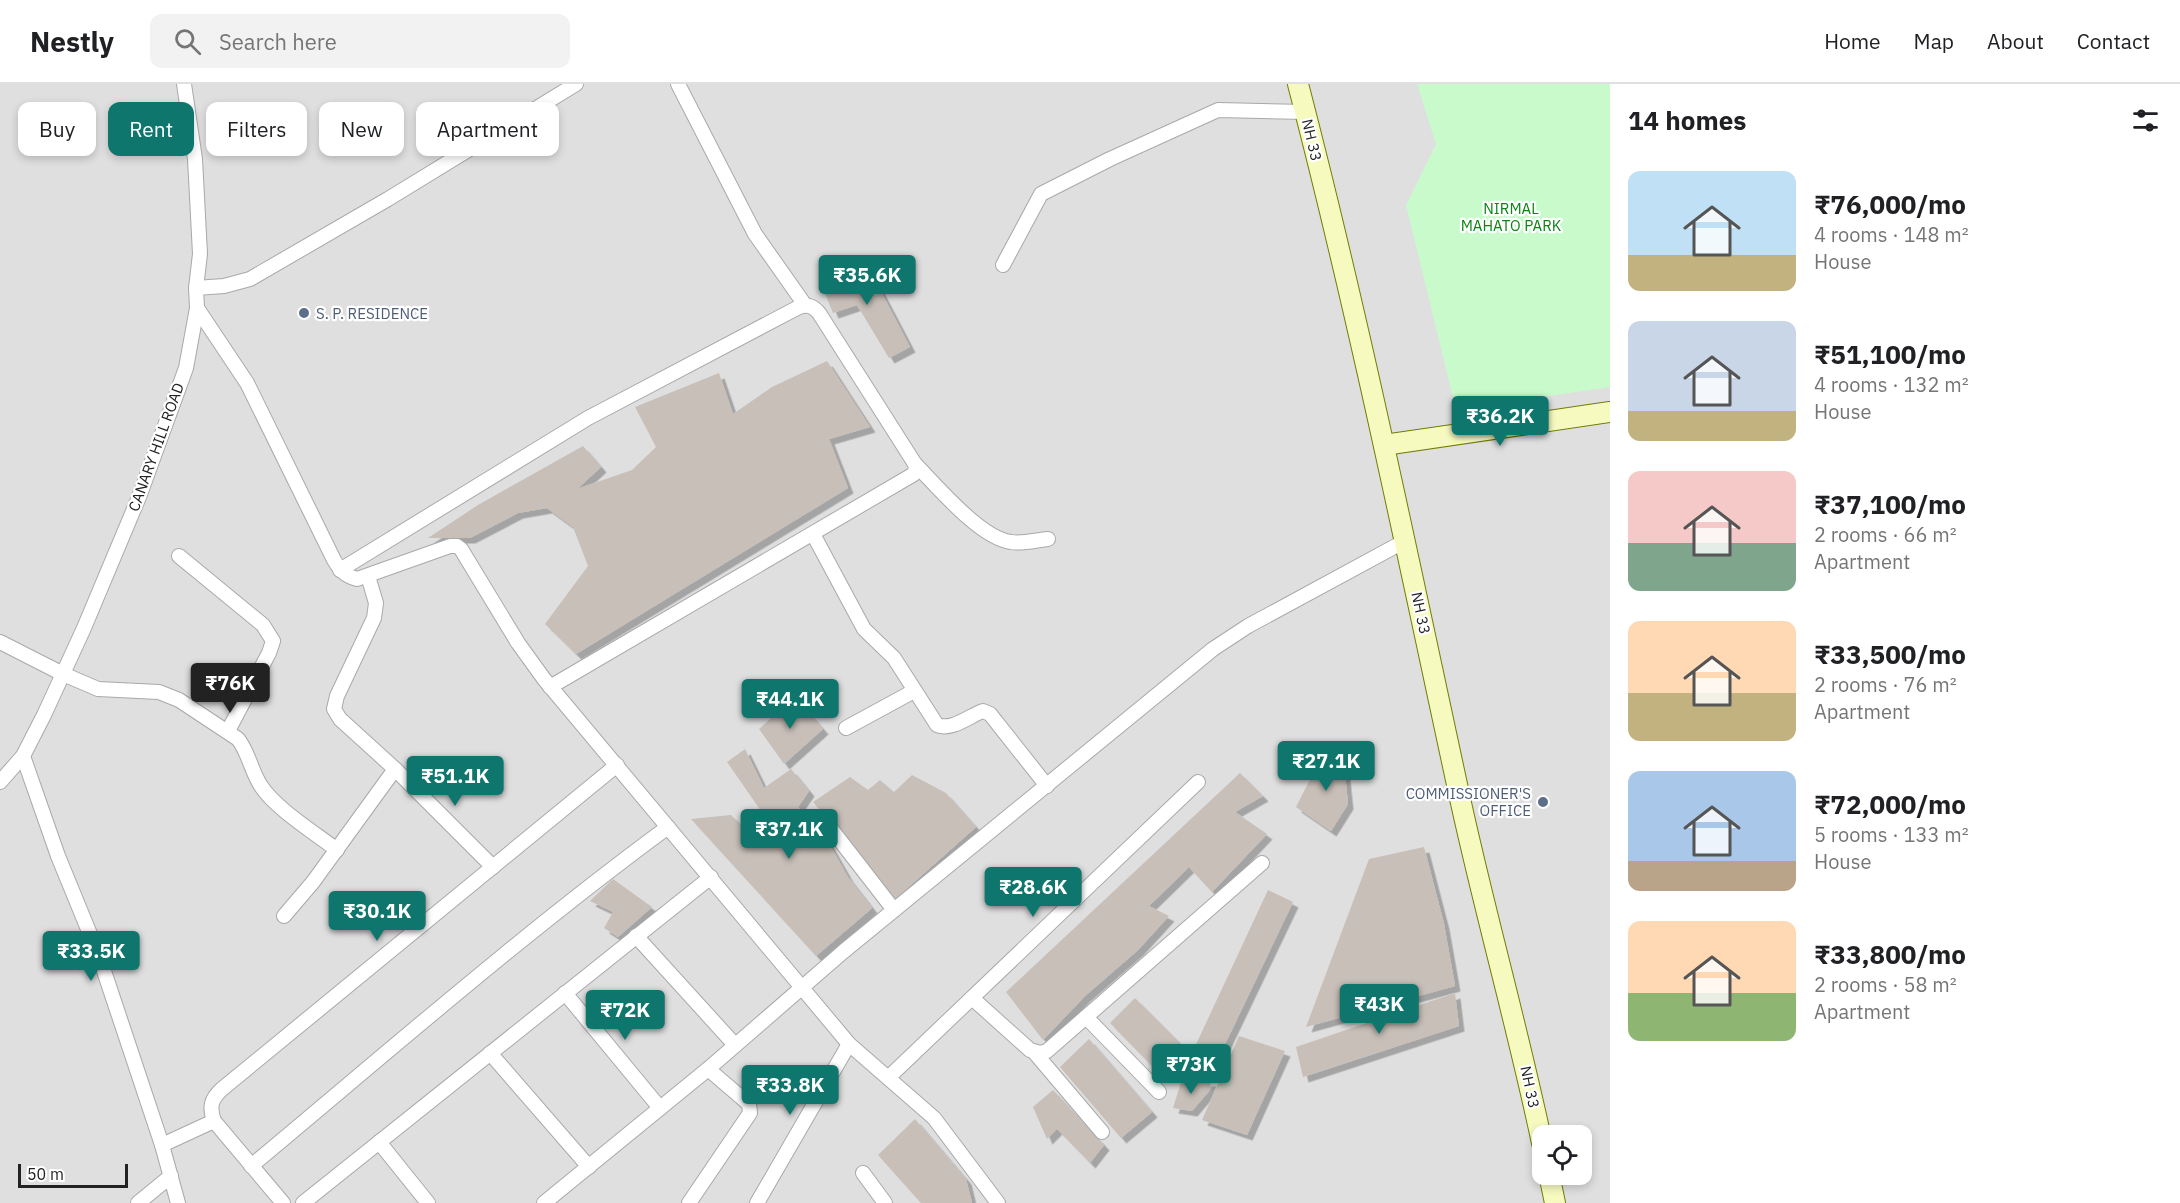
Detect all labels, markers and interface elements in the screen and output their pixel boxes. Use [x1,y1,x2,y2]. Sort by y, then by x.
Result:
search box [150,14,570,68]
text: Nestly [30,23,114,60]
icon: search [171,25,204,58]
text: Search here [219,27,337,56]
text: Home [1824,27,1881,55]
text: Map [1914,27,1954,55]
text: About [1987,27,2044,55]
text: Contact [2077,27,2150,55]
chip: Buy [18,102,96,156]
chip: Rent [108,102,194,156]
chip: Filters [206,102,307,156]
chip: New [319,102,404,156]
chip: Apartment [416,102,559,156]
text: 14 homes [1628,103,1746,137]
icon: filters [2129,104,2162,137]
street label: NH 33 [1298,117,1326,163]
text: ₹76,000/mo [1814,187,1966,221]
icon: home [1676,195,1748,267]
park label: NIRMAL MAHATO PARK [1461,199,1562,235]
text: 4 rooms · 148 m² [1814,221,1969,248]
text: House [1814,248,1871,275]
pin: ₹35.6K [818,255,916,306]
text: ₹35.6K [833,261,901,288]
place label: S. P. RESIDENCE [316,304,428,323]
marker: S. P. RESIDENCE [297,306,311,320]
text: ₹51,100/mo [1814,337,1966,371]
icon: home [1676,345,1748,417]
text: 4 rooms · 132 m² [1814,371,1969,398]
street label: CANARY HILL ROAD [124,380,188,514]
pin: ₹36.2K [1451,396,1549,447]
text: House [1814,398,1871,425]
text: ₹36.2K [1466,402,1534,429]
text: ₹37,100/mo [1814,487,1966,521]
icon: home [1676,495,1748,567]
text: 2 rooms · 66 m² [1814,521,1957,548]
text: Apartment [1814,548,1910,575]
street label: NH 33 [1407,590,1435,636]
text: ₹33,500/mo [1814,637,1966,671]
icon: home [1676,645,1748,717]
pin: ₹76K [194,663,266,714]
text: ₹76K [205,669,255,696]
text: 2 rooms · 76 m² [1814,671,1957,698]
pin: ₹44.1K [741,679,839,730]
text: ₹44.1K [756,685,824,712]
text: Apartment [1814,698,1910,725]
pin: ₹27.1K [1277,741,1375,792]
text: ₹27.1K [1292,747,1360,774]
pin: ₹51.1K [406,756,504,807]
text: ₹51.1K [421,762,489,789]
place label: COMMISSIONER'S OFFICE [1406,784,1531,820]
text: ₹72,000/mo [1814,787,1966,821]
marker: COMMISSIONER'S OFFICE [1536,795,1550,809]
icon: home [1676,795,1748,867]
pin: ₹37.1K [740,809,838,860]
text: ₹37.1K [755,815,823,842]
text: 5 rooms · 133 m² [1814,821,1969,848]
text: House [1814,848,1871,875]
pin: ₹28.6K [984,867,1082,918]
text: ₹28.6K [999,873,1067,900]
pin: ₹30.1K [328,891,426,942]
text: ₹30.1K [343,897,411,924]
pin: ₹33.5K [42,931,140,982]
text: ₹33.5K [57,937,125,964]
text: ₹33,800/mo [1814,937,1966,971]
icon: home [1676,945,1748,1017]
text: 2 rooms · 58 m² [1814,971,1957,998]
pin: ₹43K [1343,984,1415,1035]
pin: ₹72K [589,990,661,1041]
text: ₹43K [1354,990,1404,1017]
text: ₹72K [600,996,650,1023]
text: Apartment [1814,998,1910,1025]
pin: ₹73K [1155,1044,1227,1095]
text: ₹73K [1166,1050,1216,1077]
street label: NH 33 [1516,1064,1544,1110]
pin: ₹33.8K [741,1065,839,1116]
text: ₹33.8K [756,1071,824,1098]
map controls [1532,1125,1592,1185]
button: locate [1532,1125,1592,1185]
scale bar [18,1161,128,1188]
text: 50 m [27,1164,64,1184]

